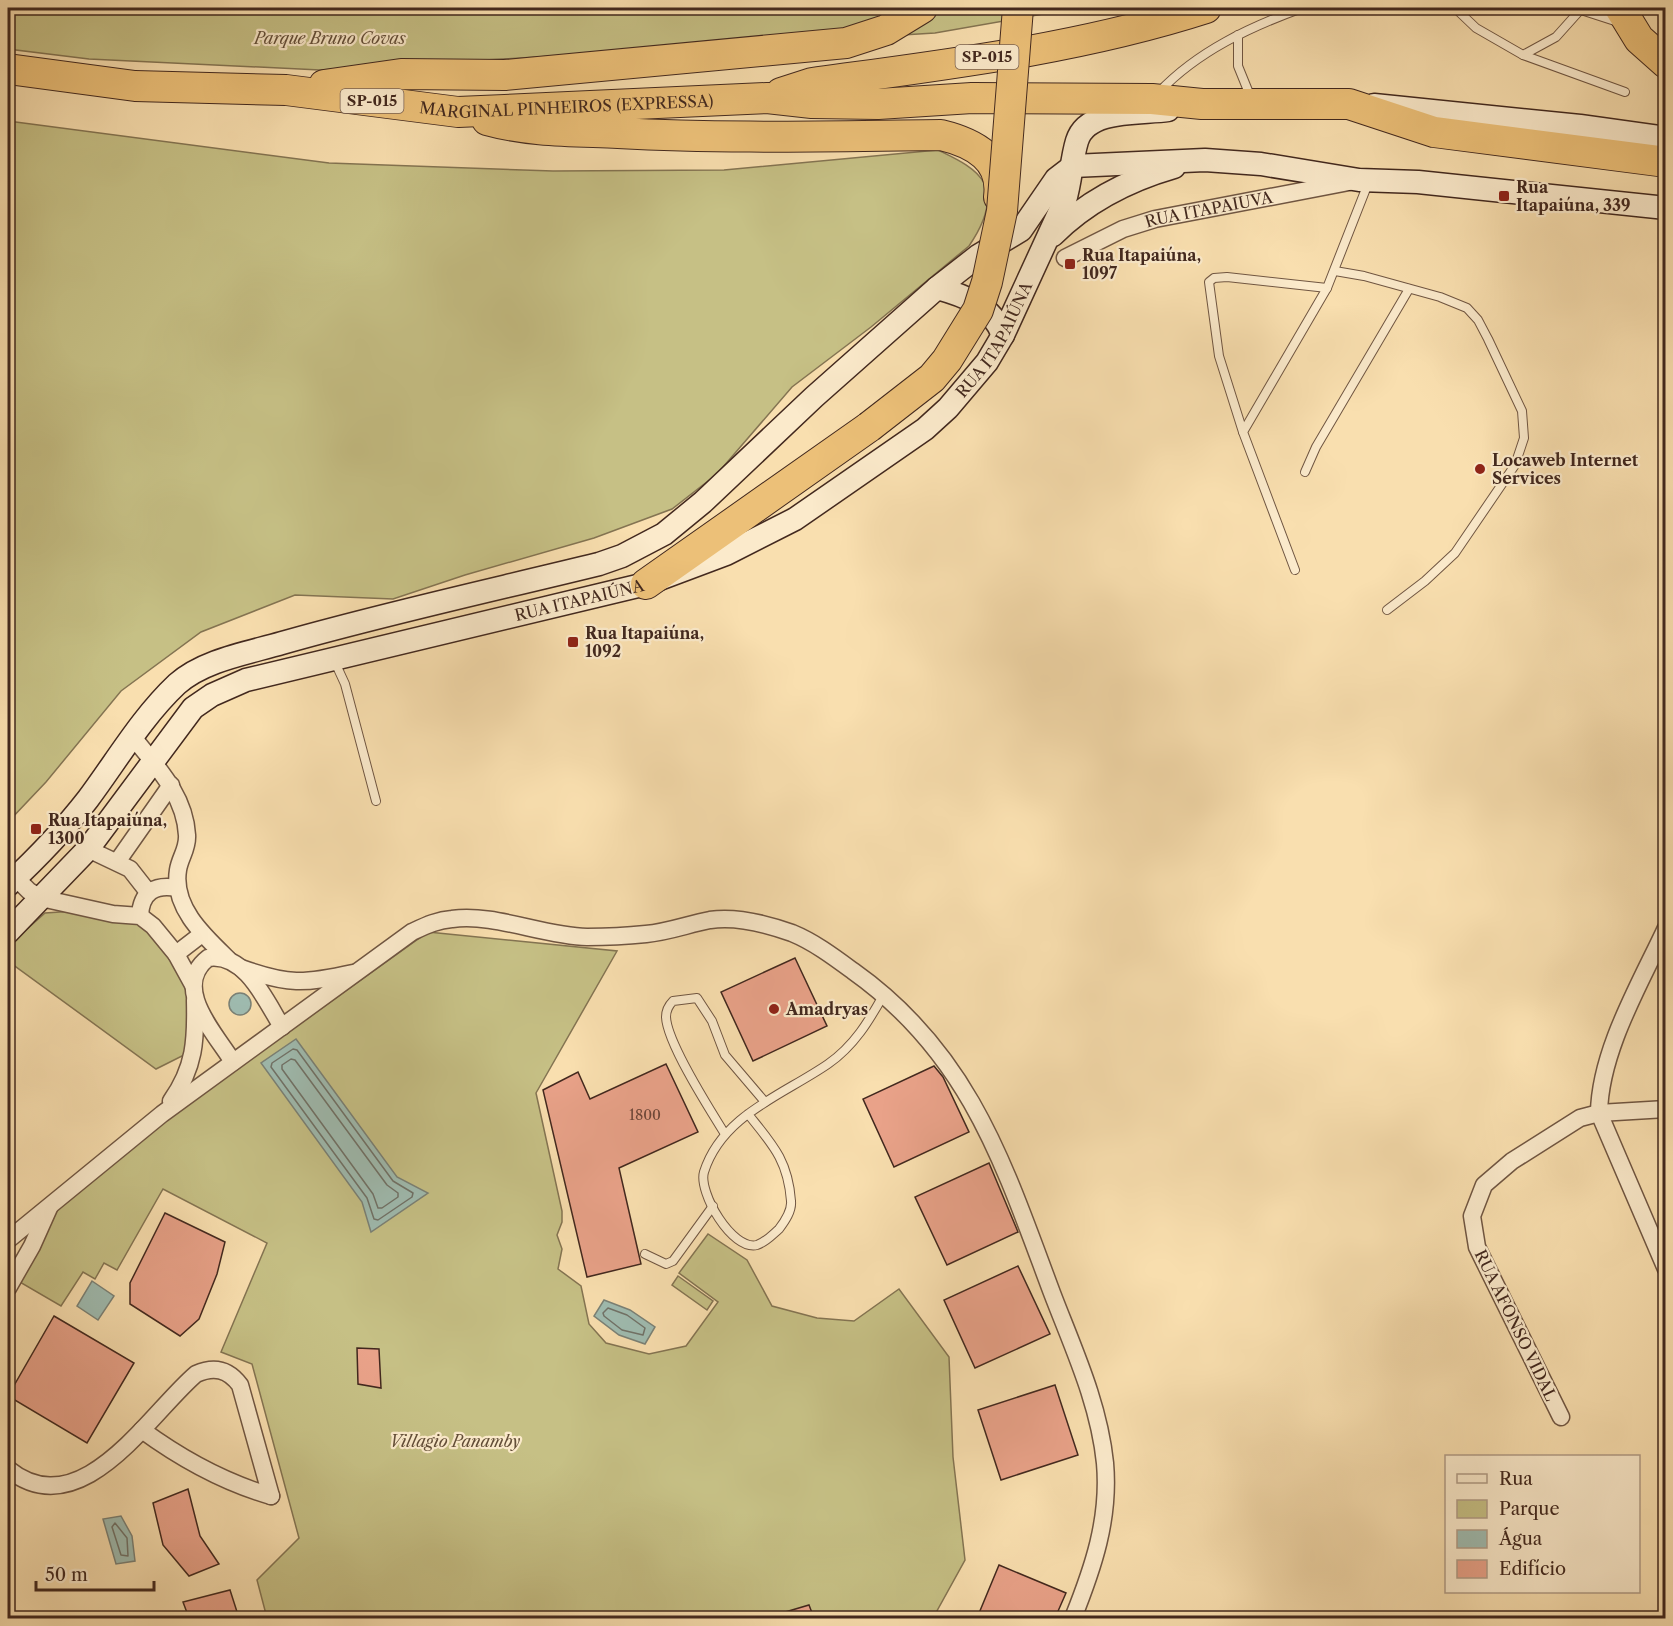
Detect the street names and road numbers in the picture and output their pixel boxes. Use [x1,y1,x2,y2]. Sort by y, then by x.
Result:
road number: SP-015 [956,45,1018,69]
road number: SP-015 [340,89,404,113]
street label: MARGINAL PINHEIROS (EXPRESSA) [418,90,714,122]
street label: RUA ITAPAIUVA [1142,187,1275,232]
street label: RUA ITAPAIÚNA [951,277,1037,401]
street label: RUA ITAPAIÚNA [513,575,647,625]
street label: RUA AFONSO VIDAL [1471,1246,1562,1404]

